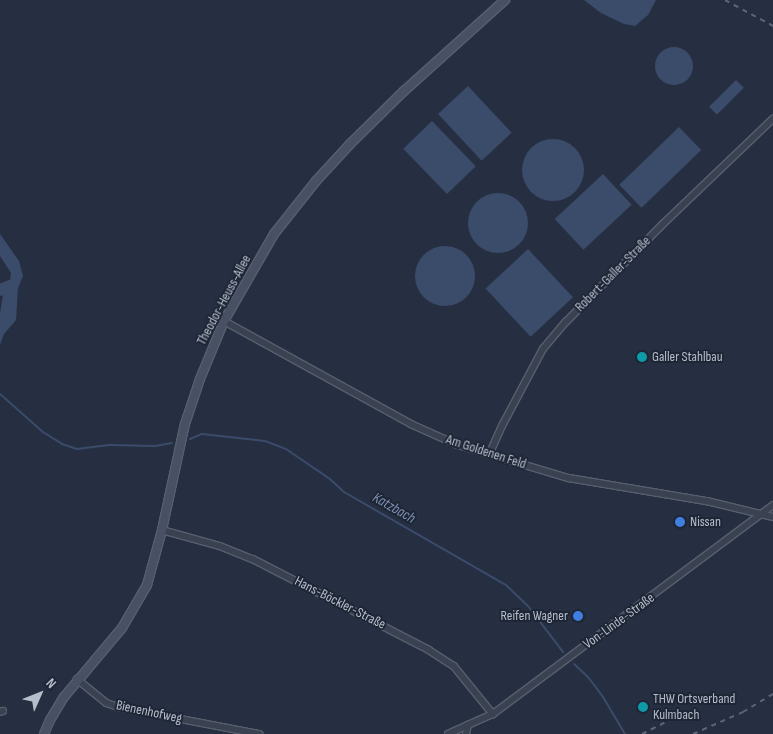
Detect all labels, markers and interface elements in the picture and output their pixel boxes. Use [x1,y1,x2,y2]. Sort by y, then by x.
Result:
street label: Robert-Galler-Straße [572,233,654,315]
street label: Theodor-Heuss-Allee [193,252,255,348]
place label: Galler Stahlbau [652,349,723,365]
marker: Galler Stahlbau [636,351,648,363]
street label: Am Goldenen Feld [444,431,528,473]
water label: Katzbach [369,489,419,527]
place label: Nissan [690,514,721,530]
marker: Nissan [674,516,686,528]
street label: Hans-Böckler-Straße [292,573,388,633]
street label: Von-Linde-Straße [580,590,658,652]
place label: Reifen Wagner [501,608,568,624]
marker: Reifen Wagner [572,610,584,622]
north arrow [15,669,65,719]
text: N [42,675,60,692]
place label: THW Ortsverband Kulmbach [653,691,735,724]
street label: Bienenhofweg [115,697,183,727]
marker: THW Ortsverband Kulmbach [637,701,649,713]

